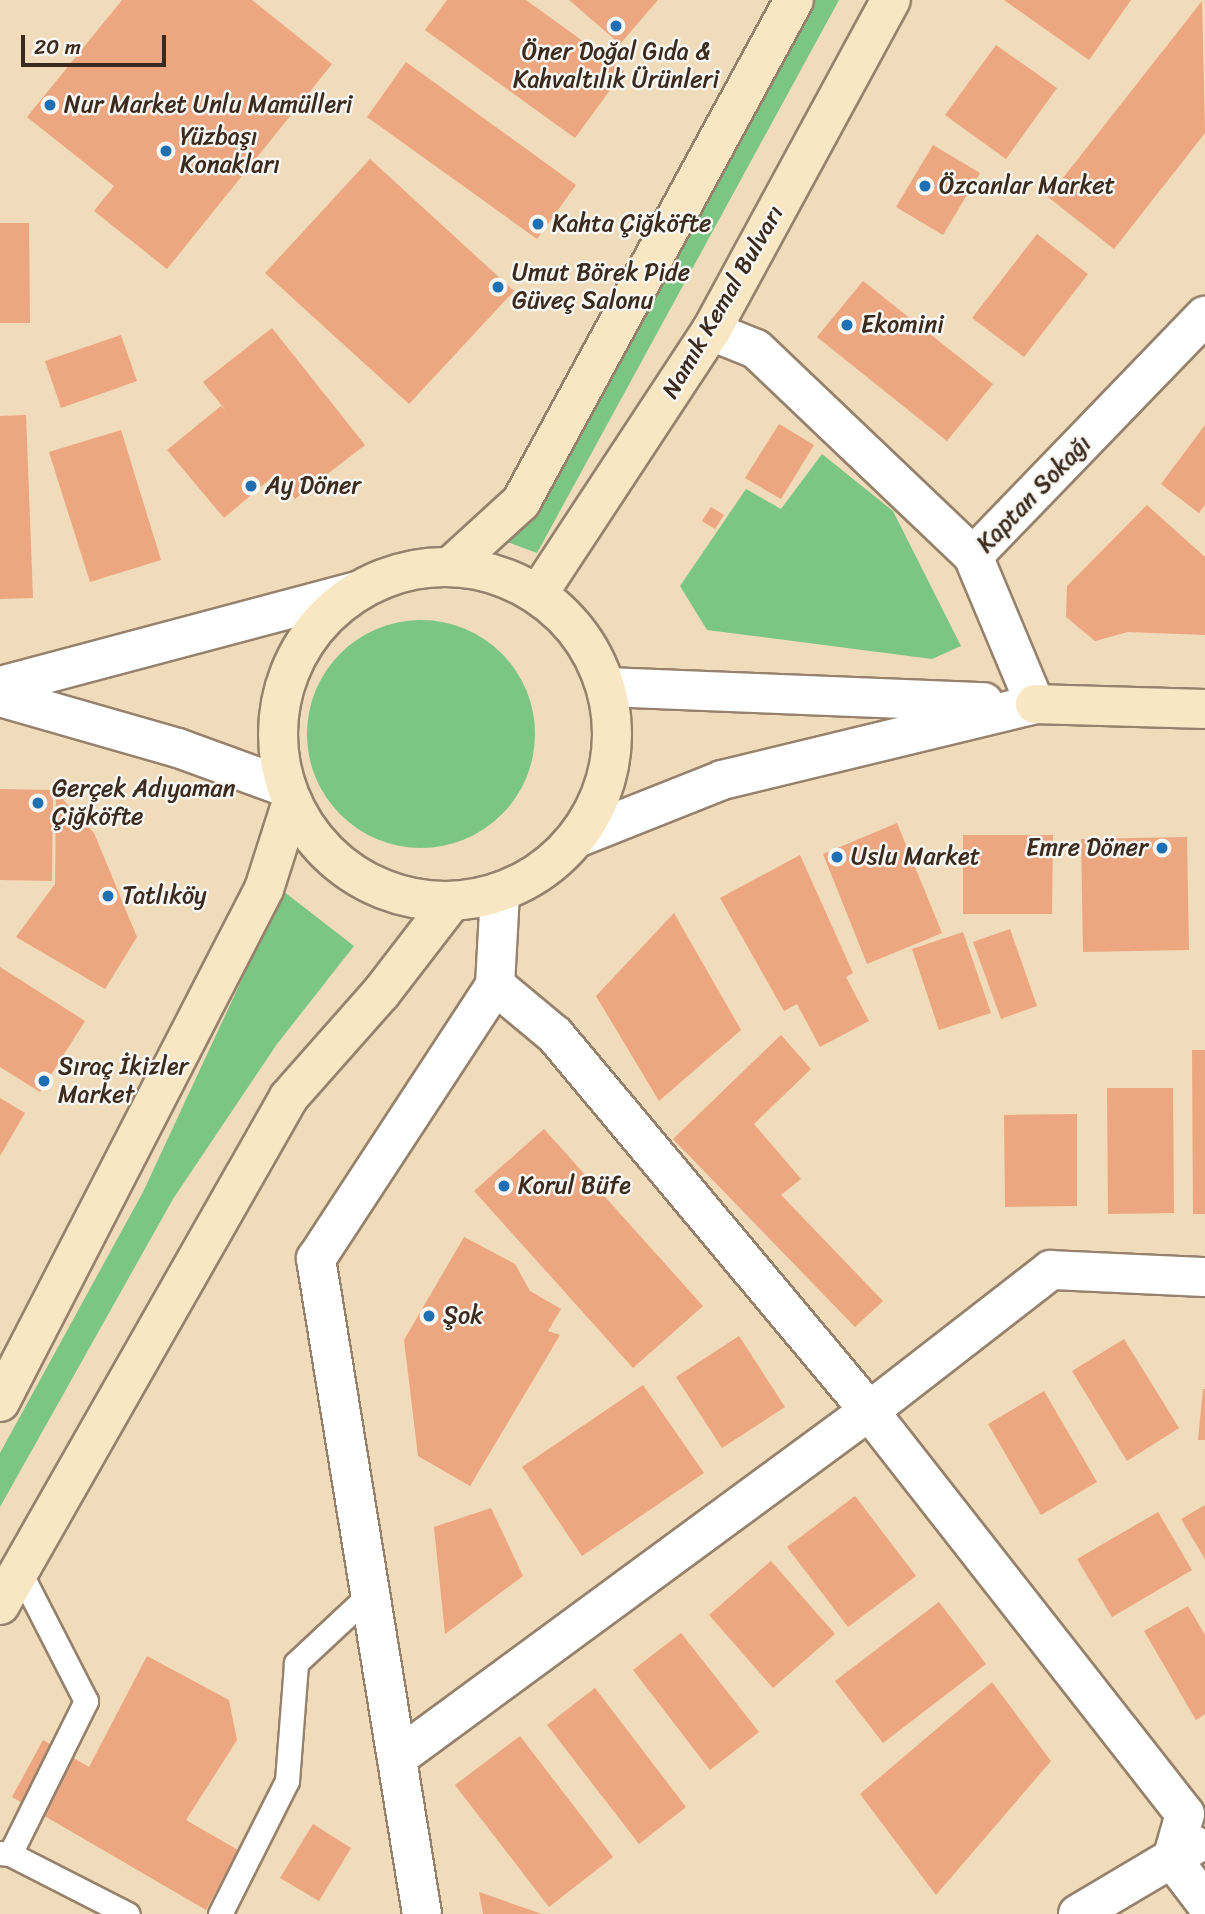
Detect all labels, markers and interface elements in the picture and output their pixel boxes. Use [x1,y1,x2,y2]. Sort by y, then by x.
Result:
marker: Öner Doğal Gıda & Kahvaltılık Ürünleri [608,18,624,34]
scale bar [24,21,170,65]
text: 20 m [34,28,81,66]
place label: Öner Doğal Gıda & Kahvaltılık Ürünleri [513,38,719,94]
place label: Nur Market Unlu Mamülleri [64,91,352,119]
marker: Nur Market Unlu Mamülleri [42,97,58,113]
place label: Yüzbaşı Konakları [180,123,280,179]
marker: Yüzbaşı Konakları [158,143,174,159]
place label: Özcanlar Market [939,172,1114,200]
marker: Özcanlar Market [917,178,933,194]
street label: Namık Kemal Bulvarı [656,201,790,403]
place label: Kahta Çiğköfte [552,210,711,238]
marker: Kahta Çiğköfte [530,216,546,232]
place label: Umut Börek Pide Güveç Salonu [512,259,691,315]
marker: Umut Börek Pide Güveç Salonu [490,279,506,295]
place label: Ekomini [861,311,944,339]
marker: Ekomini [839,317,855,333]
street label: Kaptan Sokağı [971,429,1097,559]
place label: Ay Döner [265,472,361,500]
marker: Ay Döner [243,478,259,494]
place label: Gerçek Adıyaman Çiğköfte [52,775,235,831]
marker: Gerçek Adıyaman Çiğköfte [30,795,46,811]
place label: Emre Döner [1026,834,1148,862]
marker: Emre Döner [1154,840,1170,856]
place label: Uslu Market [851,843,980,871]
marker: Uslu Market [829,849,845,865]
place label: Tatlıköy [122,882,207,910]
marker: Tatlıköy [100,888,116,904]
place label: Sıraç İkizler Market [58,1053,189,1109]
marker: Sıraç İkizler Market [36,1073,52,1089]
place label: Korul Büfe [518,1172,632,1200]
marker: Korul Büfe [496,1178,512,1194]
place label: Şok [443,1302,483,1330]
marker: Şok [421,1308,437,1324]

